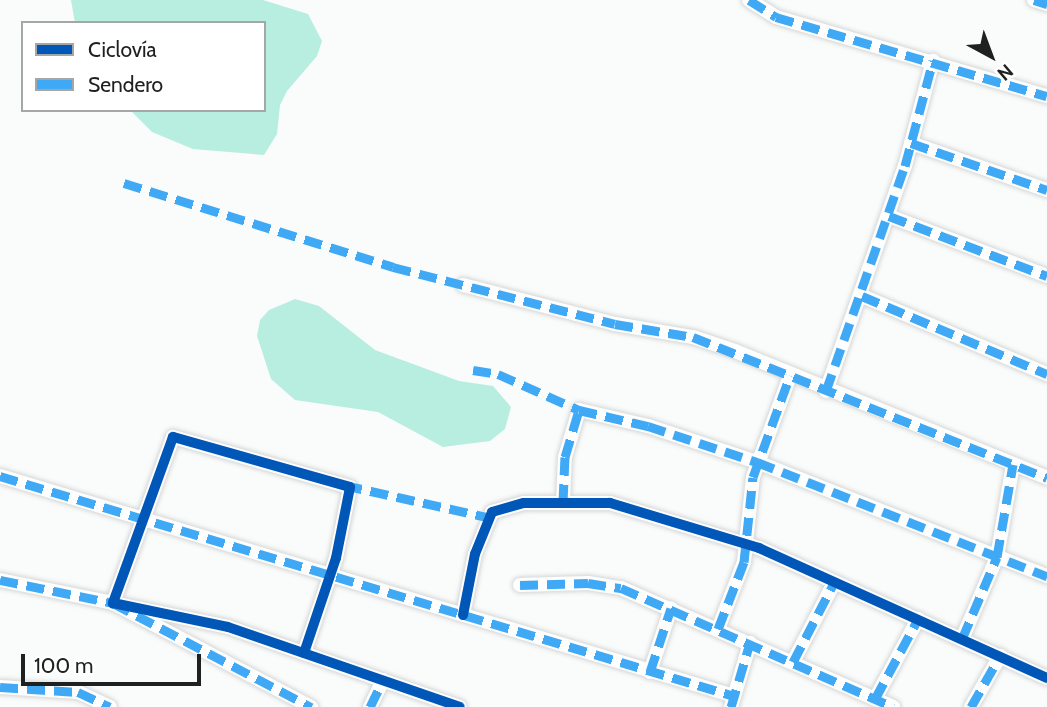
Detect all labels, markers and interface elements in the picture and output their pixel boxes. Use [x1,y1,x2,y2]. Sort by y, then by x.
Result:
legend [21,21,266,112]
north arrow [956,21,1026,91]
text: Ciclovía [88,37,157,62]
text: N [992,59,1018,85]
text: Sendero [88,72,163,97]
scale bar [24,640,205,684]
text: 100 m [34,653,93,678]

